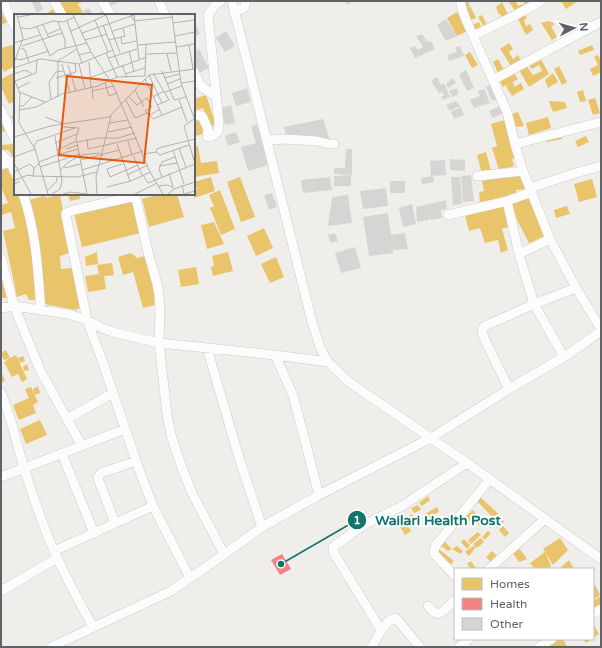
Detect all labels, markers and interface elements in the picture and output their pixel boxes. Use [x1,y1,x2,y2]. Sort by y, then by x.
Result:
north arrow [554,8,594,48]
inset map [14,14,195,195]
text: N [577,22,590,32]
callout: Wailari Health Post [347,507,509,533]
text: Wailari Health Post [375,512,501,529]
text: 1 [353,513,361,527]
legend [454,568,594,640]
text: Homes [490,577,530,591]
text: Health [490,597,527,611]
text: Other [490,617,523,631]

